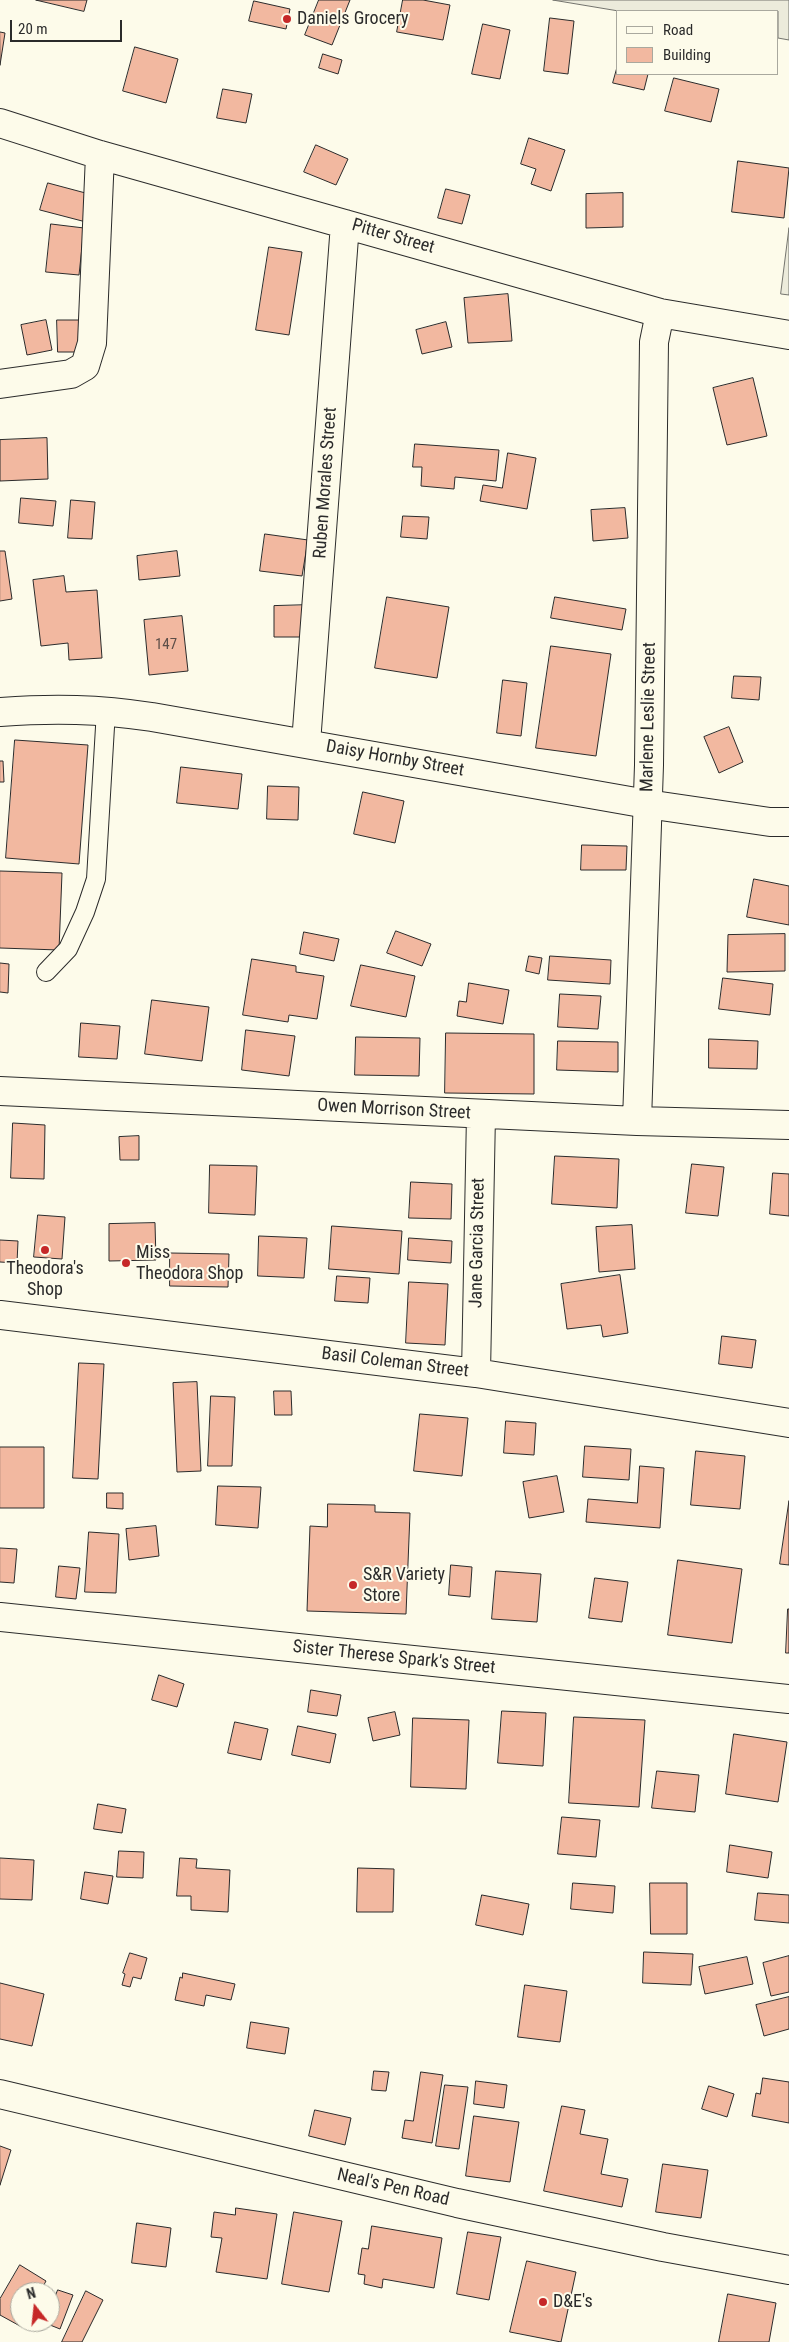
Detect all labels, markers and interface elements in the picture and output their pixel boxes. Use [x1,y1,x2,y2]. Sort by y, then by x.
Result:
place label: Daniels Grocery [297,8,409,30]
scale bar [12,10,125,42]
legend [616,10,779,75]
marker: Daniels Grocery [281,13,293,25]
text: 20 m [18,20,48,38]
text: Road [663,21,693,39]
text: Building [663,46,711,64]
street label: Pitter Street [349,215,437,259]
street label: Ruben Morales Street [310,406,342,560]
house number: 147 [155,636,177,654]
street label: Marlene Leslie Street [637,642,661,792]
street label: Daisy Hornby Street [324,736,466,782]
street label: Owen Morrison Street [317,1095,471,1125]
street label: Jane Garcia Street [466,1178,490,1308]
place label: Miss Theodora Shop [136,1242,243,1284]
marker: Theodora's Shop [39,1244,51,1256]
marker: Miss Theodora Shop [120,1257,132,1269]
place label: Theodora's Shop [6,1258,84,1300]
street label: Basil Coleman Street [320,1343,470,1383]
place label: S&R Variety Store [363,1564,445,1606]
marker: S&R Variety Store [347,1579,359,1591]
street label: Sister Therese Spark's Street [292,1637,496,1679]
street label: Neal's Pen Road [335,2165,451,2211]
north arrow [10,2282,60,2332]
text: N [25,2285,37,2302]
place label: D&E's [553,2291,593,2313]
marker: D&E's [537,2296,549,2308]

